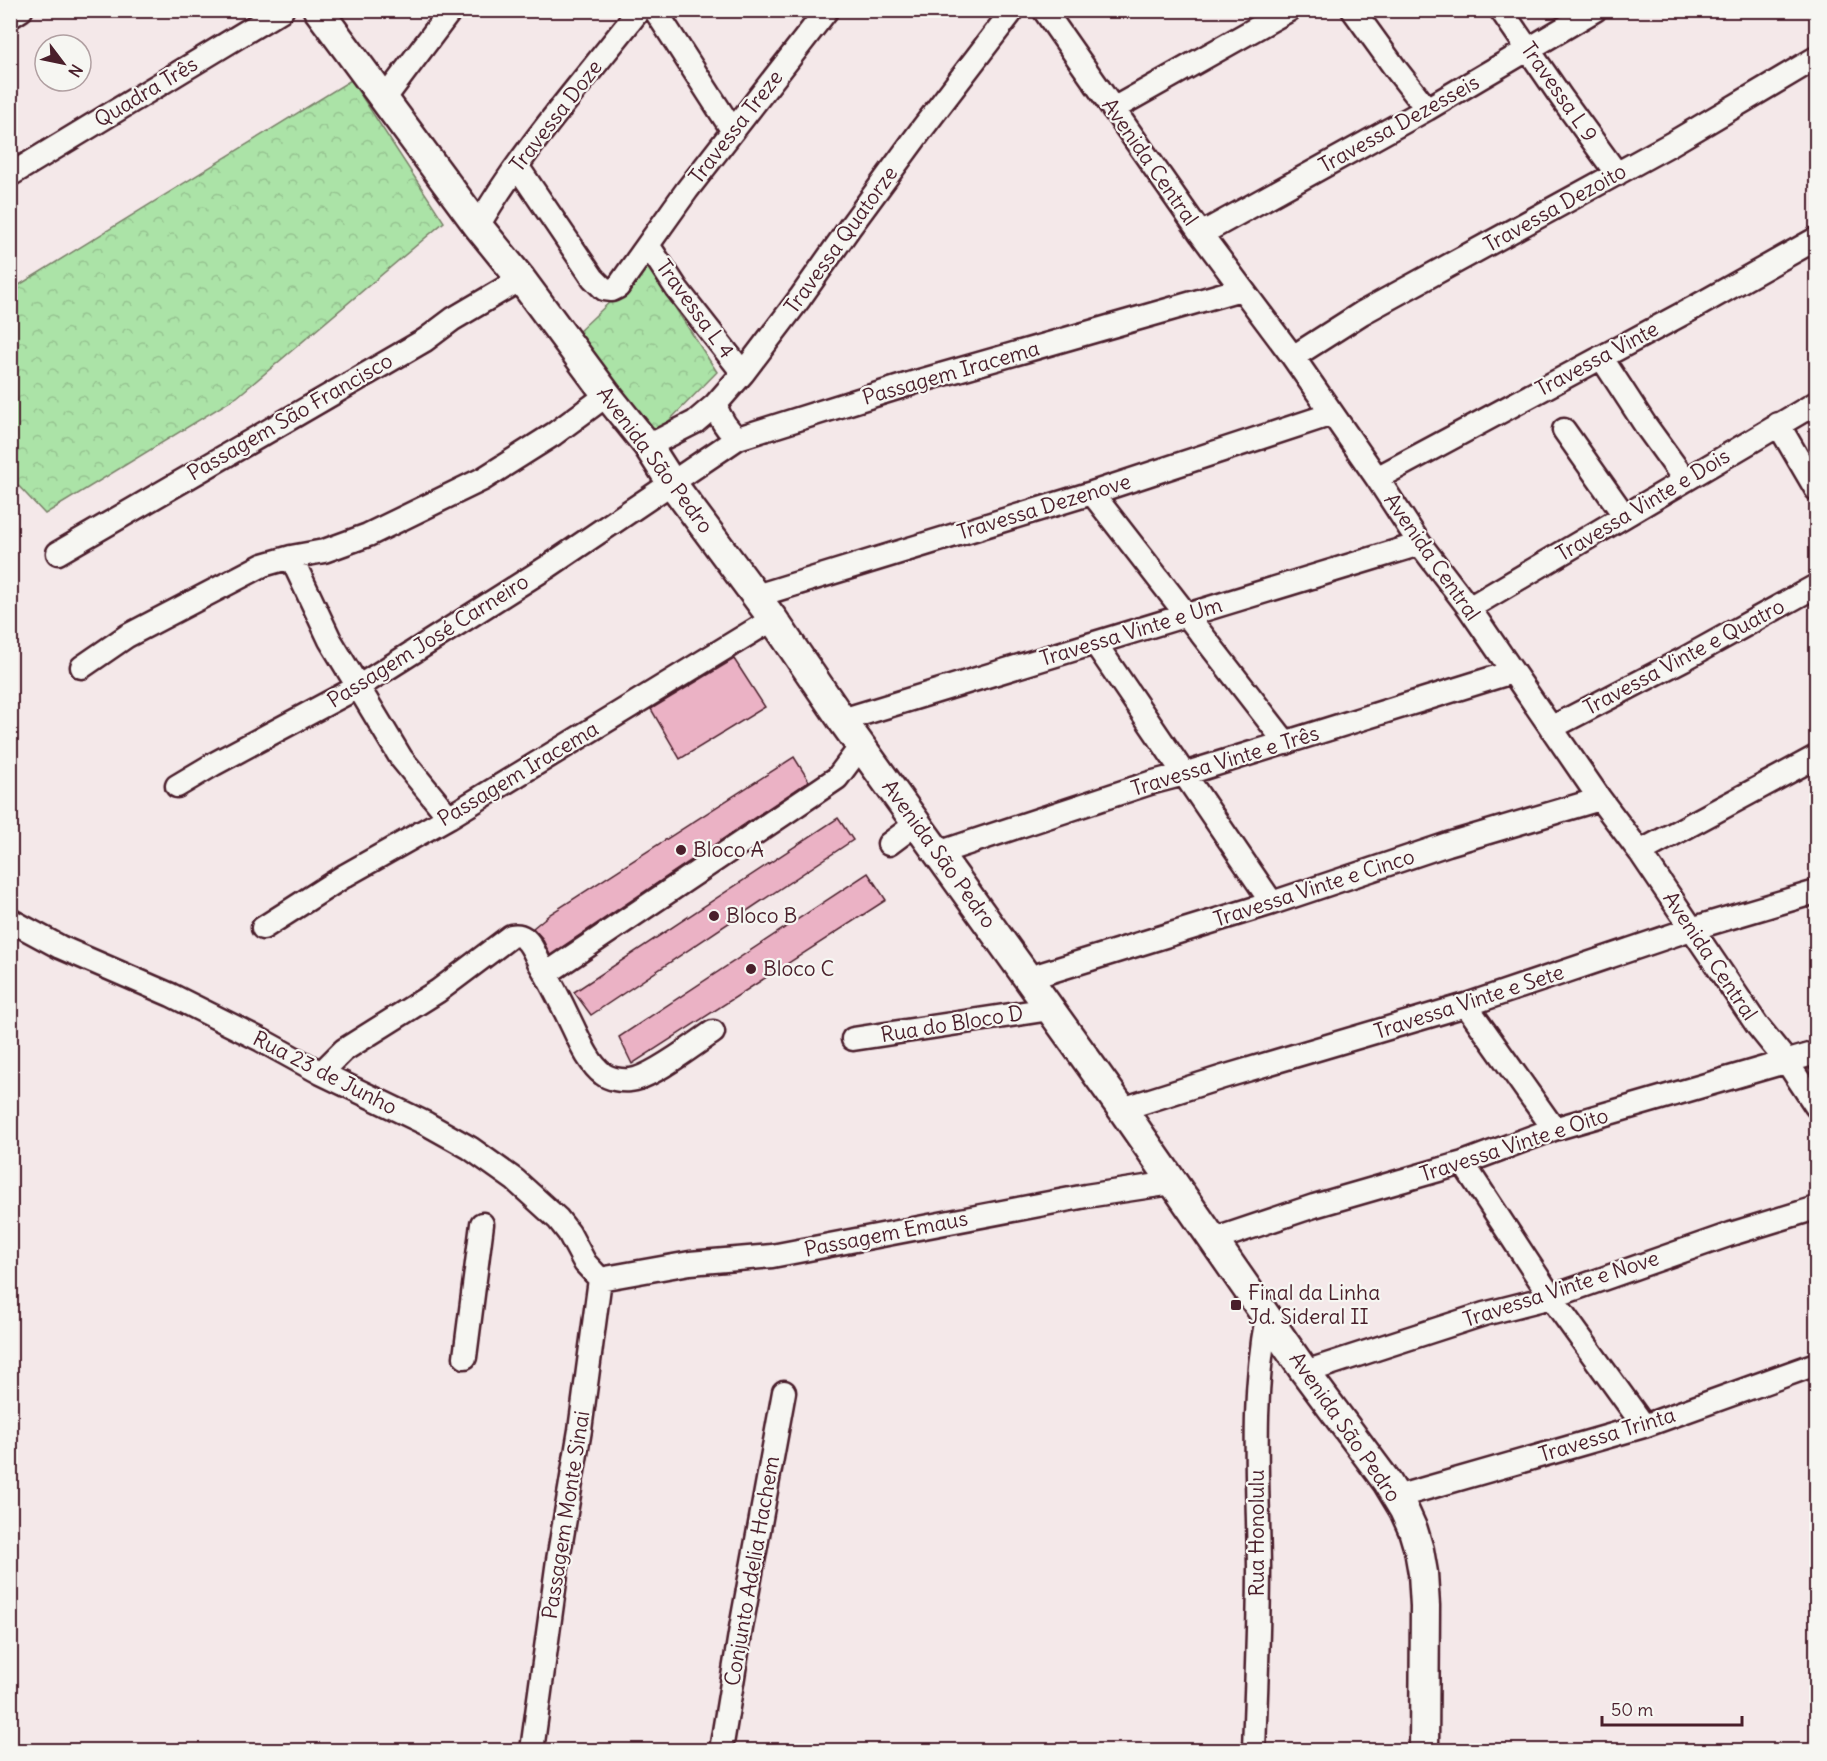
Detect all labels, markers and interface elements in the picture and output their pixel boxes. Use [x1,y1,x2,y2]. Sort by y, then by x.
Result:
north arrow [33,33,93,93]
street label: Travessa L 9 [1515,36,1604,147]
street label: Quadra Três [89,50,202,133]
street label: Travessa Doze [503,54,608,177]
text: N [64,61,87,81]
street label: Travessa Treze [683,64,789,189]
street label: Travessa Dezesseis [1314,68,1484,179]
street label: Avenida Central [1096,93,1204,231]
street label: Travessa Dezoito [1479,157,1631,258]
street label: Travessa Quatorze [778,161,903,319]
street label: Travessa L 4 [650,254,740,364]
street label: Travessa Vinte [1531,315,1663,402]
street label: Passagem Iracema [859,334,1042,411]
street label: Passagem São Francisco [182,347,397,486]
street label: Avenida São Pedro [591,381,719,539]
street label: Travessa Vinte e Dois [1551,442,1734,567]
street label: Travessa Dezenove [954,467,1134,546]
street label: Avenida Central [1378,488,1486,626]
street label: Passagem José Carneiro [322,568,533,714]
street label: Travessa Vinte e Um [1036,591,1225,672]
street label: Travessa Vinte e Quatro [1579,592,1789,721]
street label: Passagem Iracema [432,715,603,832]
street label: Travessa Vinte e Três [1128,719,1322,802]
street label: Avenida São Pedro [876,774,1002,933]
place label: Bloco A [693,836,764,863]
street label: Travessa Vinte e Cinco [1210,842,1418,933]
marker: Bloco A [674,843,688,857]
street label: Avenida Central [1657,886,1763,1025]
place label: Bloco B [726,902,797,929]
marker: Bloco B [707,909,721,923]
place label: Bloco C [763,955,835,982]
street label: Travessa Vinte e Sete [1371,958,1567,1045]
marker: Bloco C [744,962,758,976]
street label: Rua do Bloco D [879,999,1025,1048]
street label: Rua 23 de Junho [249,1025,402,1121]
street label: Travessa Vinte e Oito [1416,1101,1612,1188]
street label: Passagem Emaus [802,1204,970,1263]
street label: Travessa Vinte e Nove [1459,1244,1662,1333]
place label: Final da Linha Jd. Sideral II [1248,1279,1380,1330]
marker: Final da Linha Jd. Sideral II [1229,1298,1243,1312]
street label: Avenida São Pedro [1284,1346,1407,1507]
street label: Travessa Trinta [1535,1401,1678,1468]
street label: Passagem Monte Sinai [536,1409,595,1621]
street label: Conjunto Adelia Hachem [718,1454,785,1688]
street label: Rua Honolulu [1243,1469,1270,1597]
scale bar [1602,1689,1742,1727]
text: 50 m [1611,1698,1653,1721]

